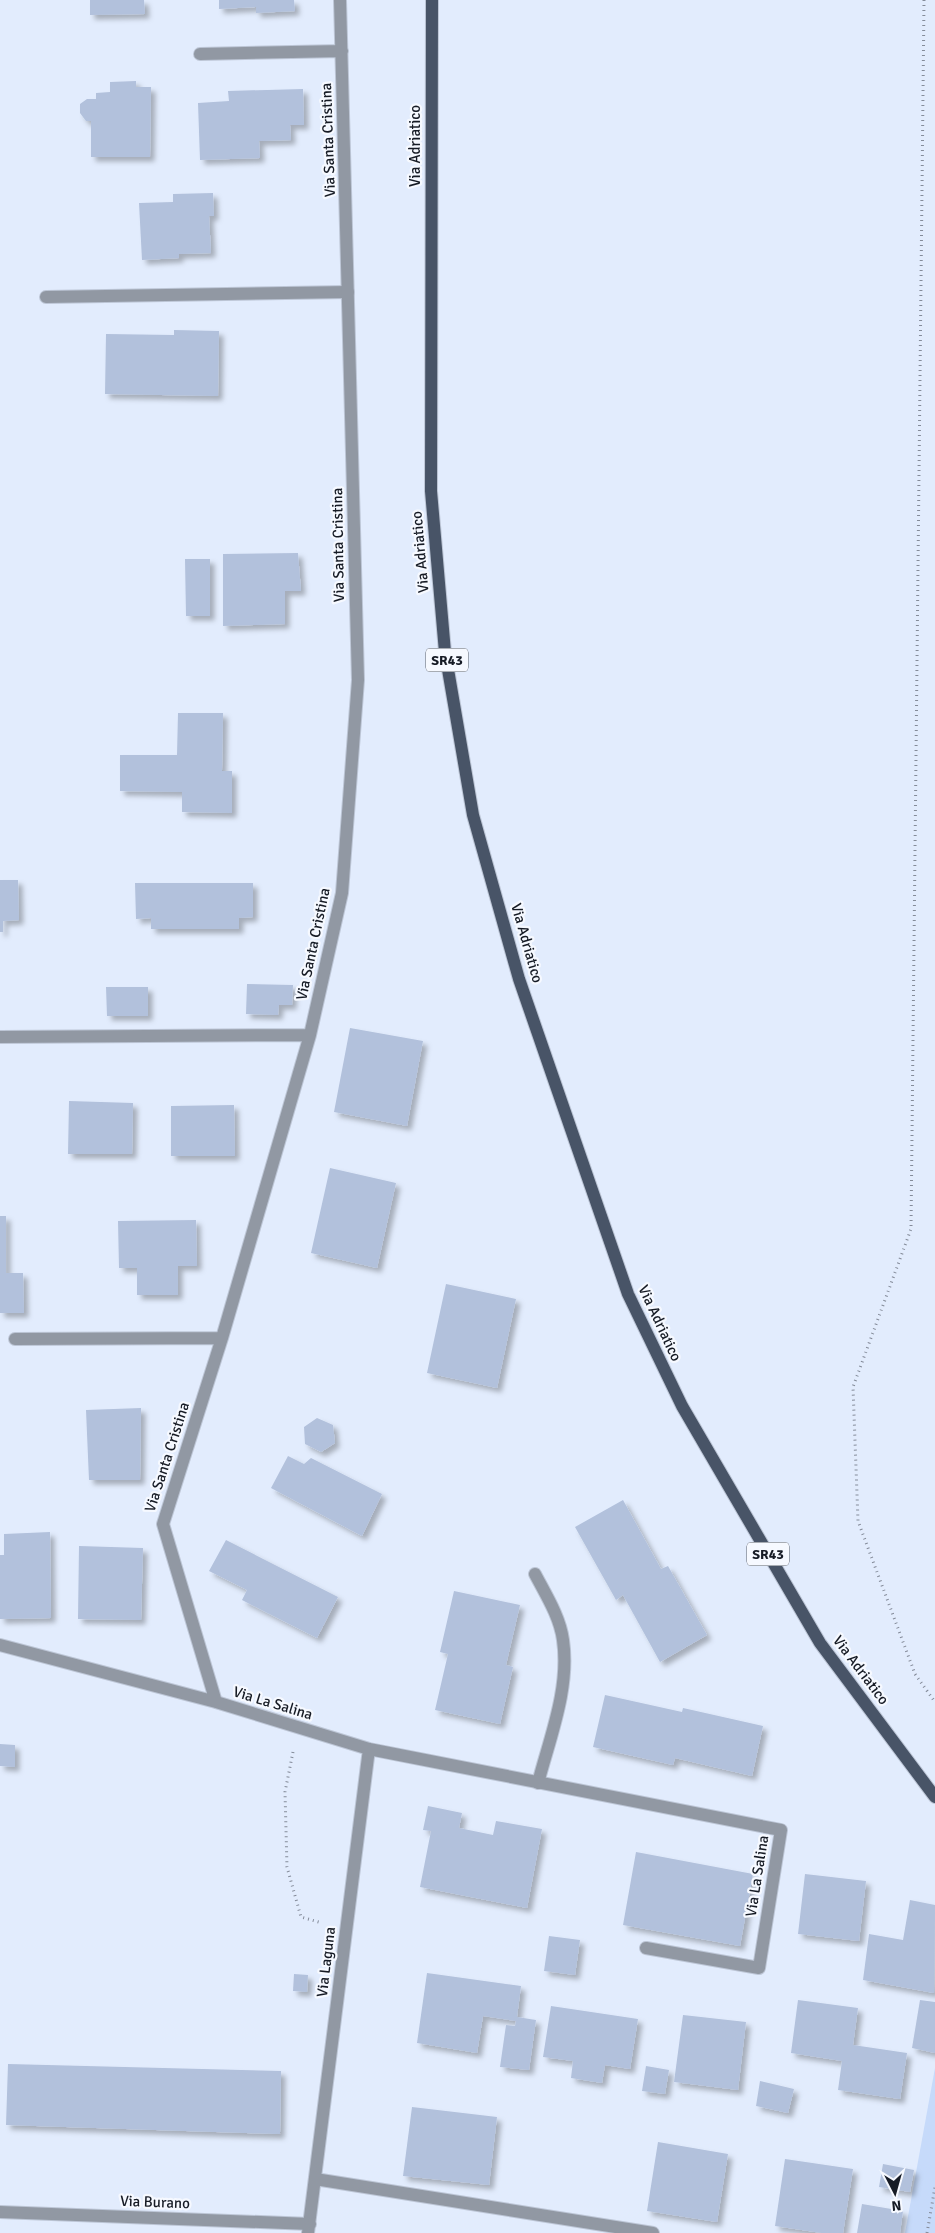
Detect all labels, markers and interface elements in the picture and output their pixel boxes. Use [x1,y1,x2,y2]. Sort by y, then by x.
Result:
street label: Via Santa Cristina [317,82,339,198]
street label: Via Adriatico [406,105,424,187]
street label: Via Santa Cristina [328,488,348,602]
street label: Via Adriatico [407,510,433,594]
road number: SR43 [426,648,468,672]
street label: Via Santa Cristina [292,886,334,1002]
street label: Via Adriatico [507,901,547,985]
street label: Via Adriatico [634,1282,686,1364]
street label: Via Santa Cristina [141,1400,193,1514]
road number: SR43 [747,1542,789,1566]
street label: Via Adriatico [829,1632,893,1708]
street label: Via La Salina [231,1682,315,1724]
street label: Via La Salina [742,1834,772,1918]
street label: Via Laguna [313,1926,339,1998]
north arrow [870,2168,920,2218]
street label: Via Burano [120,2192,190,2212]
text: N [891,2196,902,2214]

